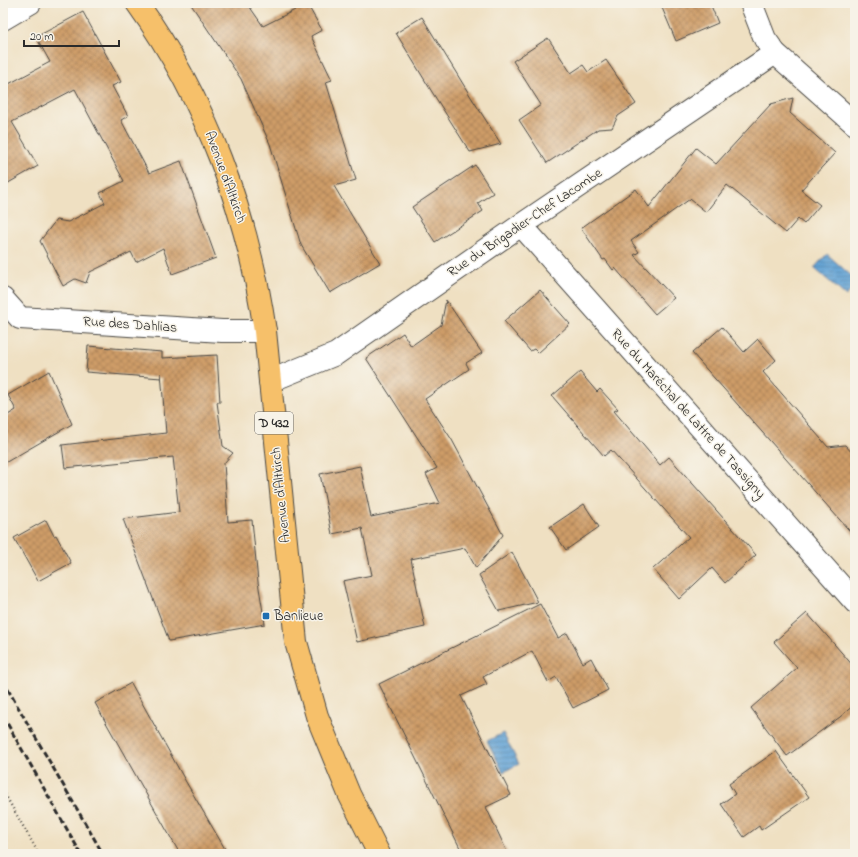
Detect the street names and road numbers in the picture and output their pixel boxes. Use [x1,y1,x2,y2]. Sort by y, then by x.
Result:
street label: Avenue d'Altkirch [199,128,251,226]
street label: Rue du Brigadier-Chef Lacombe [443,163,608,284]
street label: Rue des Dahlias [82,311,178,339]
street label: Rue du Maréchal de Lattre de Tassigny [605,324,770,505]
road number: D 432 [255,412,293,434]
street label: Avenue d'Altkirch [266,446,296,544]

